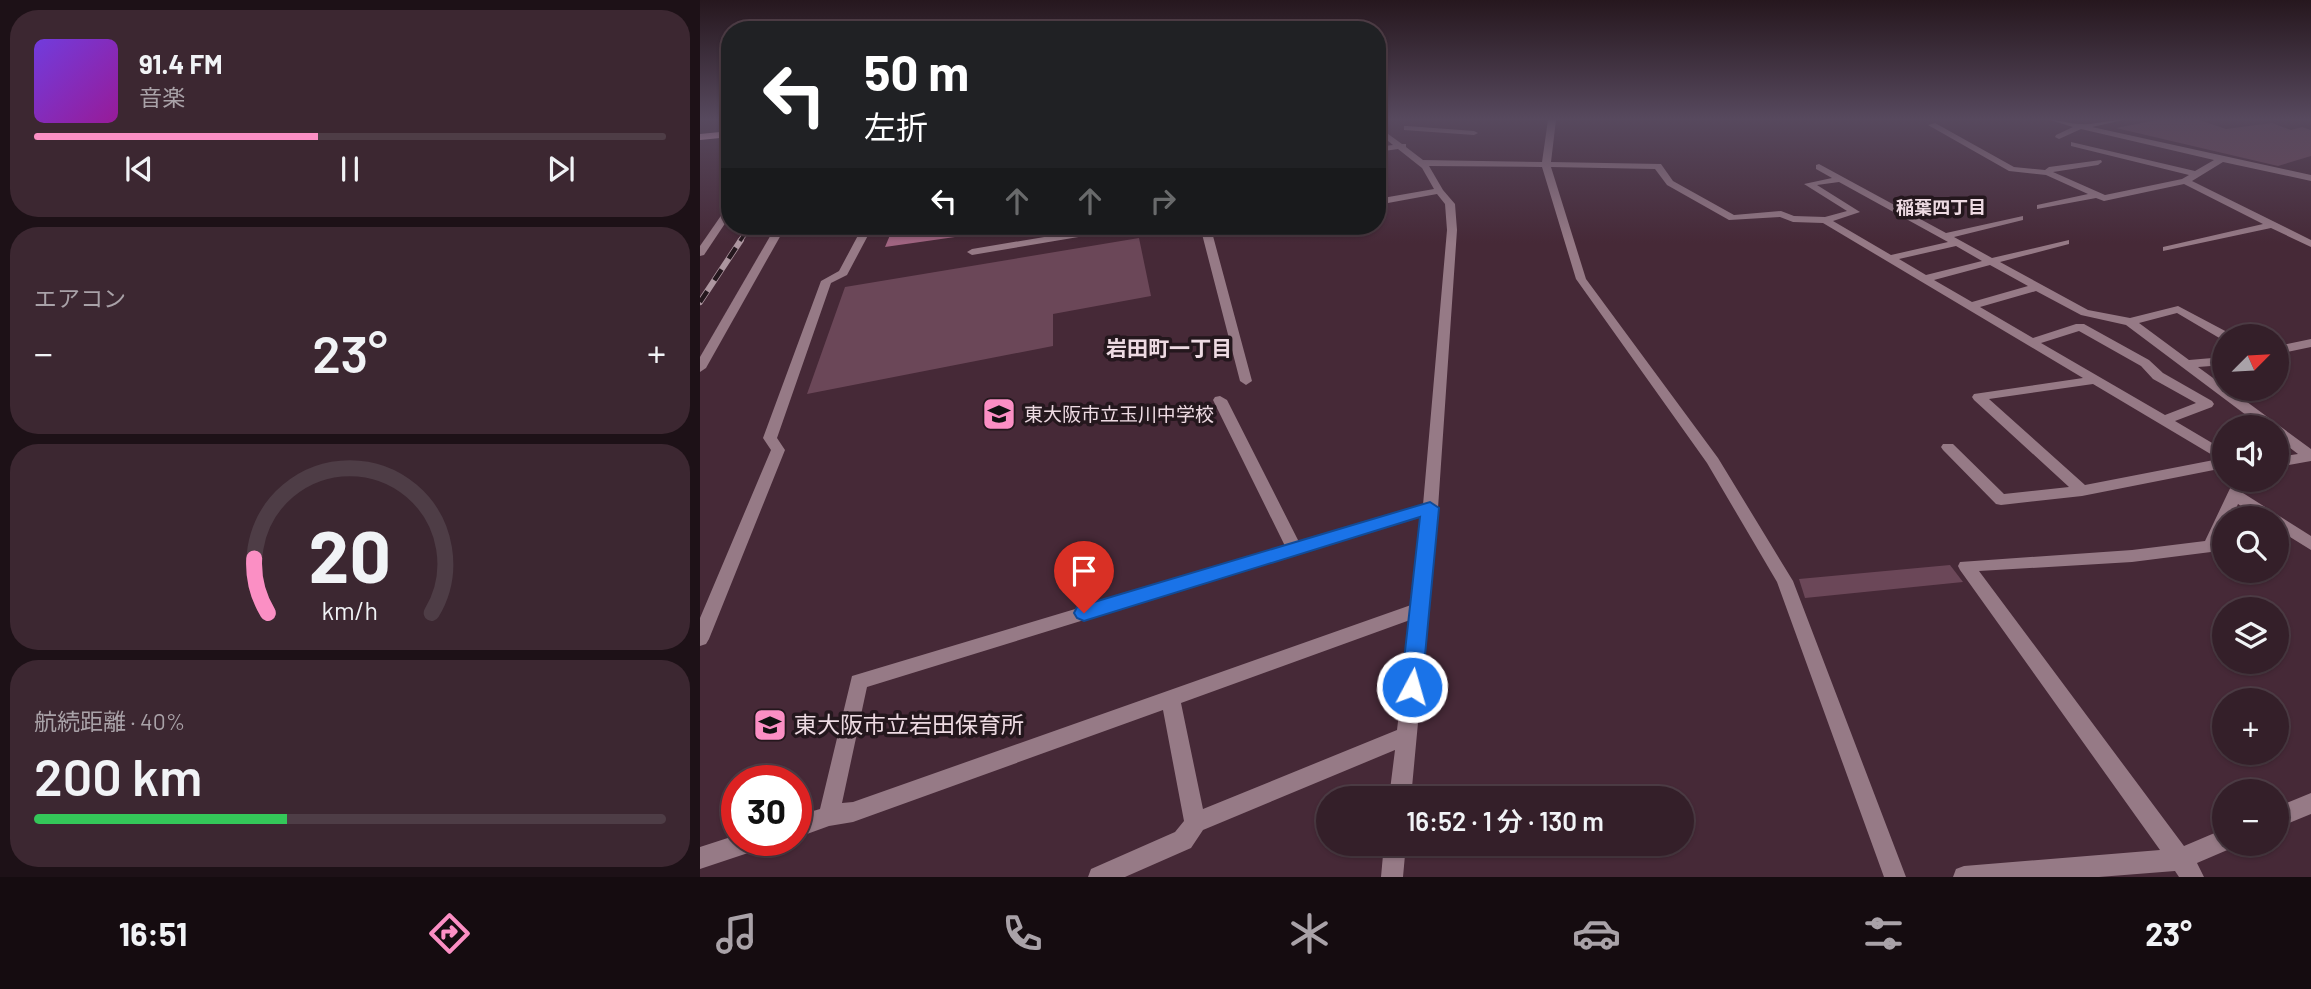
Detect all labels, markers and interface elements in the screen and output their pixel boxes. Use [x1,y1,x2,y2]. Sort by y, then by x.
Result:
text: 50 m [864,42,969,101]
text: 91.4 FM [139,48,223,79]
icon: left [749,49,840,140]
text: 音楽 [139,83,185,111]
text: 左折 [864,107,928,145]
icon: previous [120,150,158,188]
icon: pause [331,150,369,188]
icon: next [542,150,580,188]
icon: left [925,182,963,220]
icon: ahead [998,182,1036,220]
icon: ahead [1071,182,1109,220]
icon: right [1144,182,1182,220]
district label: 稲葉四丁目 [1896,196,1986,218]
text: エアコン [34,284,126,312]
text: 23° [312,321,388,383]
north arrow [2212,324,2289,401]
map controls [2212,324,2289,856]
text: − [34,329,53,375]
text: + [647,329,666,375]
district label: 岩田町一丁目 [1106,335,1232,360]
school or university icon: 東大阪市立玉川中学校 [980,395,1018,433]
place label: 東大阪市立玉川中学校 [1024,402,1214,425]
button: sound [2212,415,2289,492]
button: search [2212,506,2289,583]
text: 20 [309,510,391,598]
pin [1054,541,1114,613]
icon: arrive [1065,552,1103,590]
text: km/h [322,595,378,625]
button: layers [2212,597,2289,674]
position arrow [1375,650,1449,724]
button: + [2212,688,2289,765]
school or university icon: 東大阪市立岩田保育所 [751,706,789,744]
text: 航続距離 · 40% [34,707,185,735]
place label: 東大阪市立岩田保育所 [794,710,1024,738]
text: 200 km [34,744,202,806]
speed limit sign: 30 [721,765,812,856]
button: − [2212,779,2289,856]
text: 16:52 · 1 分 · 130 m [1406,805,1604,836]
icon: directions [425,909,474,958]
icon: music [712,909,761,958]
icon: phone [998,909,1047,958]
icon: climate [1285,909,1334,958]
icon: car [1572,909,1621,958]
icon: filters [1859,909,1908,958]
text: 16:51 [119,914,187,952]
text: 23° [2145,914,2192,952]

